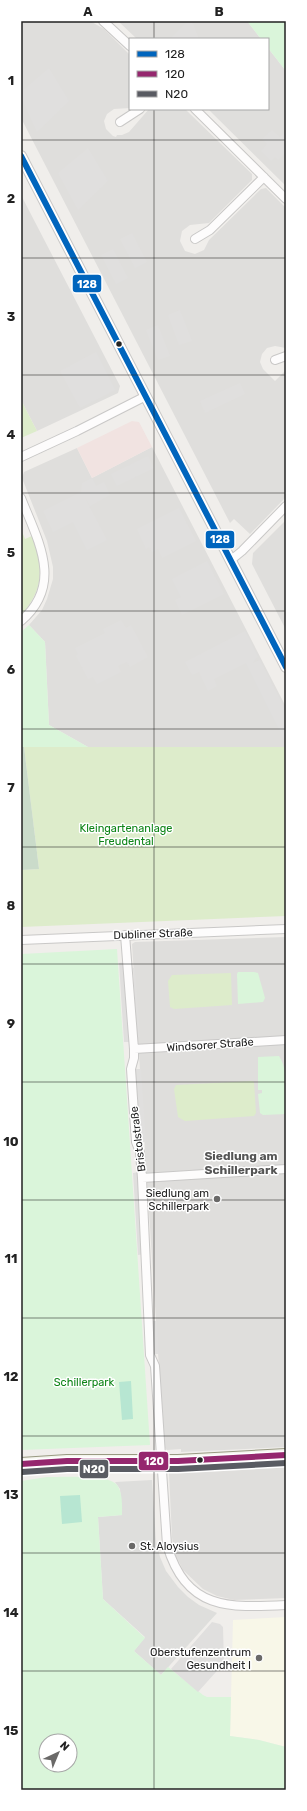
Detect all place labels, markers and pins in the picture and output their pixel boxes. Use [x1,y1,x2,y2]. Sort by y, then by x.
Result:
unlabelled marker [114,339,124,349]
place label: Siedlung am Schillerpark [146,1187,209,1213]
marker: Siedlung am Schillerpark [212,1194,222,1204]
unlabelled marker [195,1455,205,1465]
place label: St. Aloysius [140,1540,199,1553]
marker: St. Aloysius [127,1541,137,1551]
place label: Oberstufenzentrum Gesundheit I [150,1646,251,1672]
marker: Oberstufenzentrum Gesundheit I [254,1653,264,1663]

